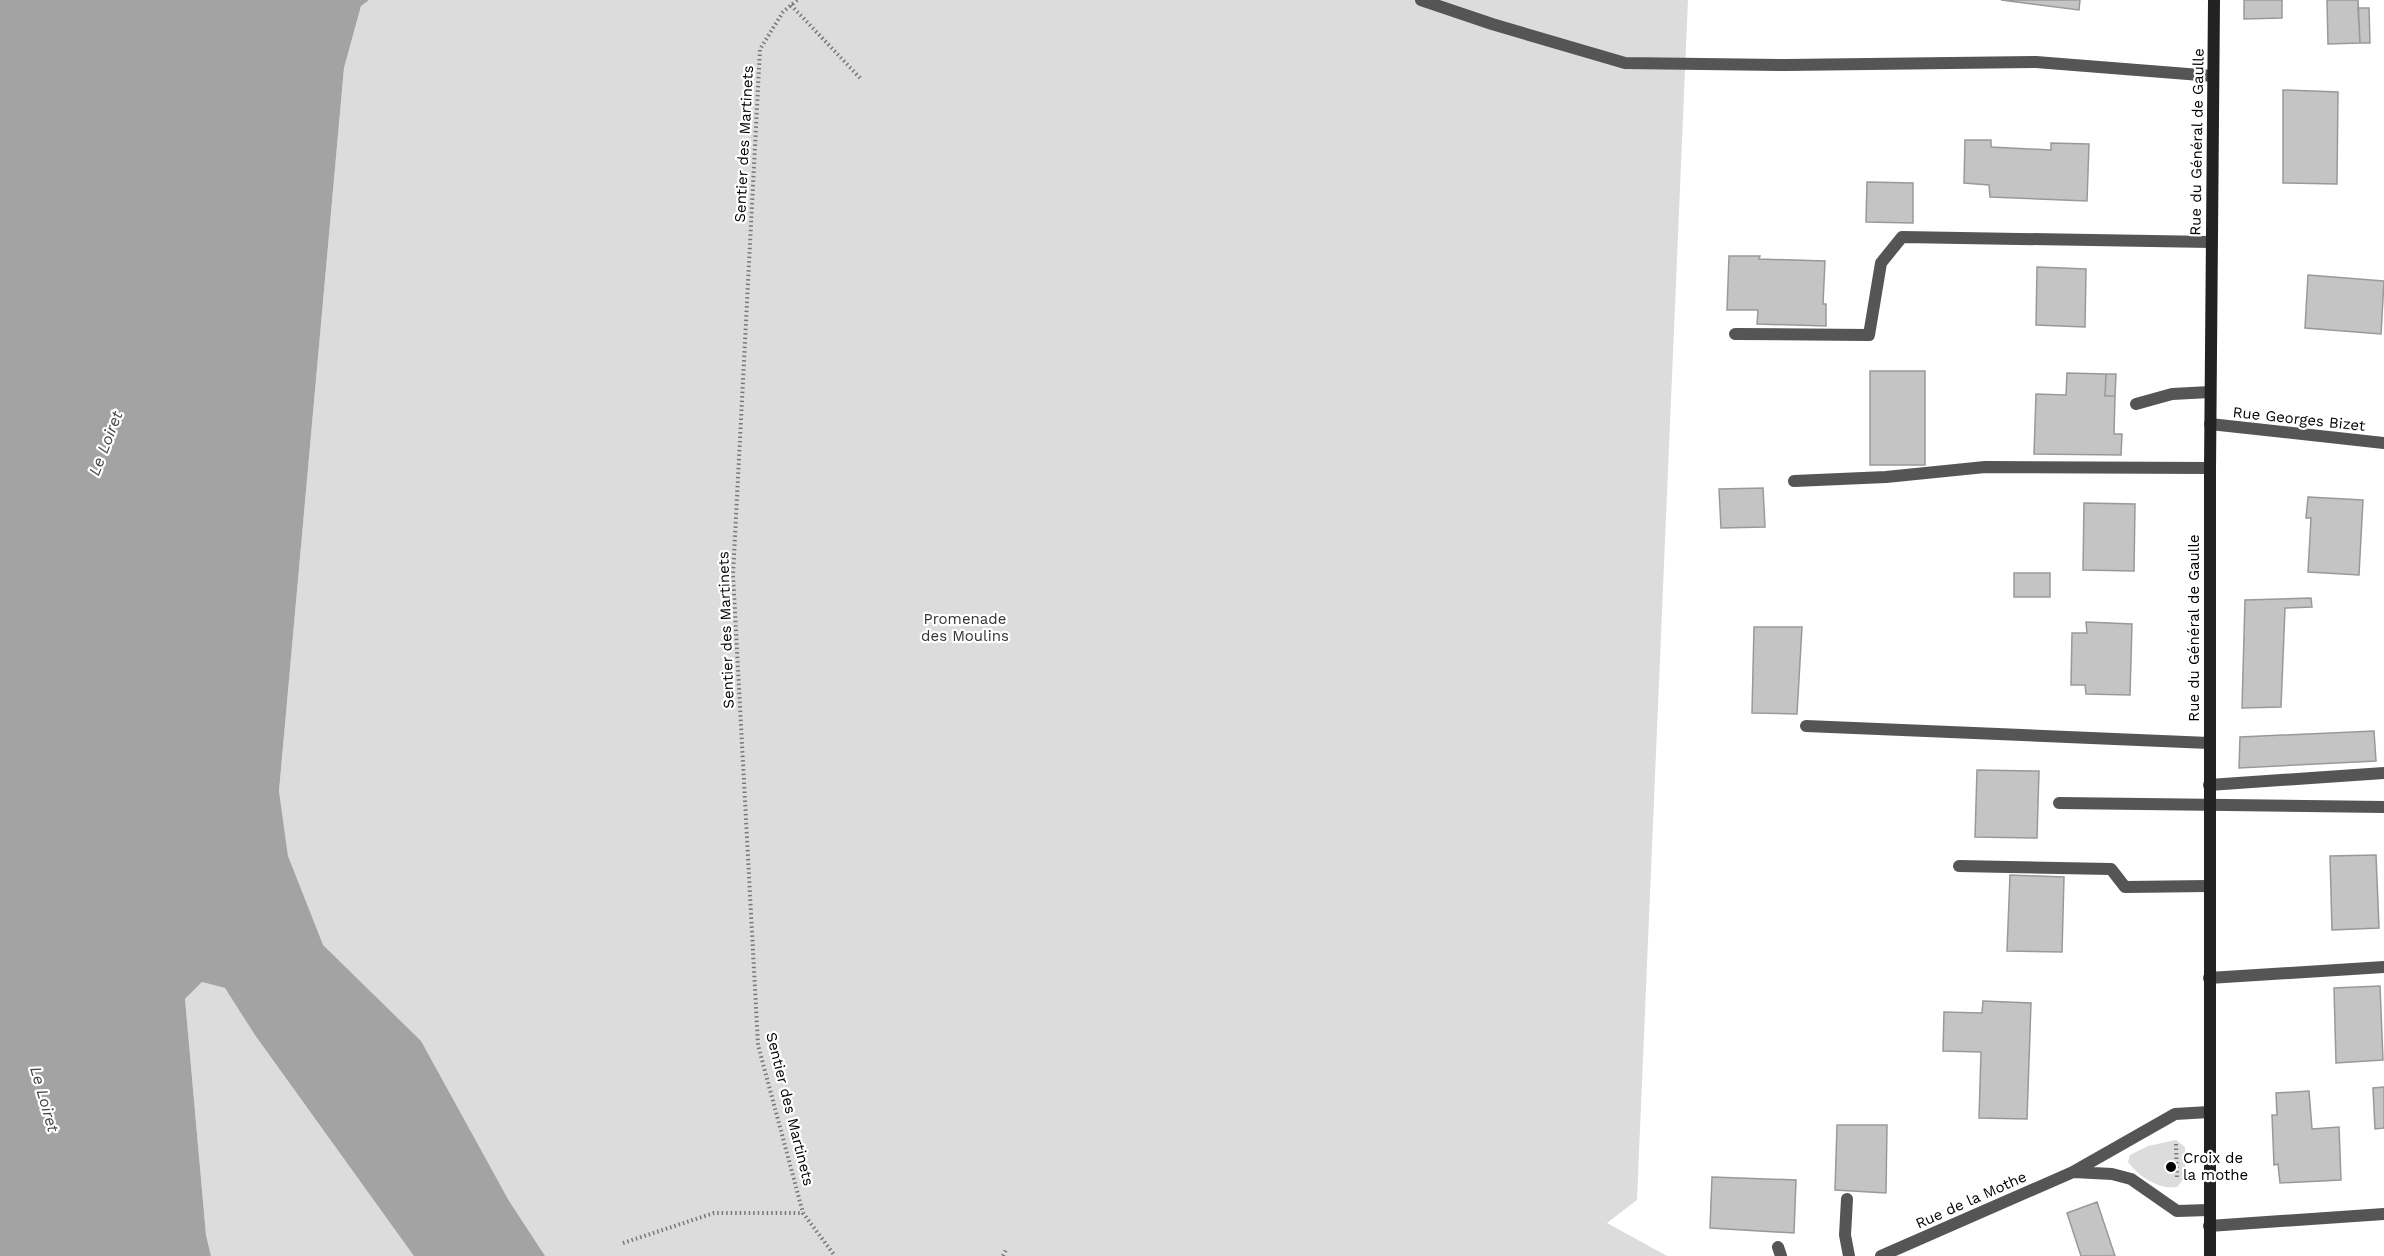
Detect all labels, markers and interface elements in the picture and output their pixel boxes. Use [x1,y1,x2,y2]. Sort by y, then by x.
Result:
street label: Rue du Général de Gaulle [2186,48,2208,236]
street label: Sentier des Martinets [731,65,757,223]
street label: Rue Georges Bizet [2232,403,2367,435]
water label: Le Loiret [85,408,127,478]
street label: Rue du Général de Gaulle [2185,534,2203,722]
street label: Sentier des Martinets [714,551,738,709]
park label: Promenade des Moulins [921,610,1009,645]
street label: Sentier des Martinets [762,1030,818,1188]
water label: Le Loiret [26,1064,63,1135]
place label: Croix de la mothe [2183,1149,2248,1184]
marker: Croix de la mothe [2164,1160,2178,1174]
street label: Rue de la Mothe [1913,1167,2029,1233]

